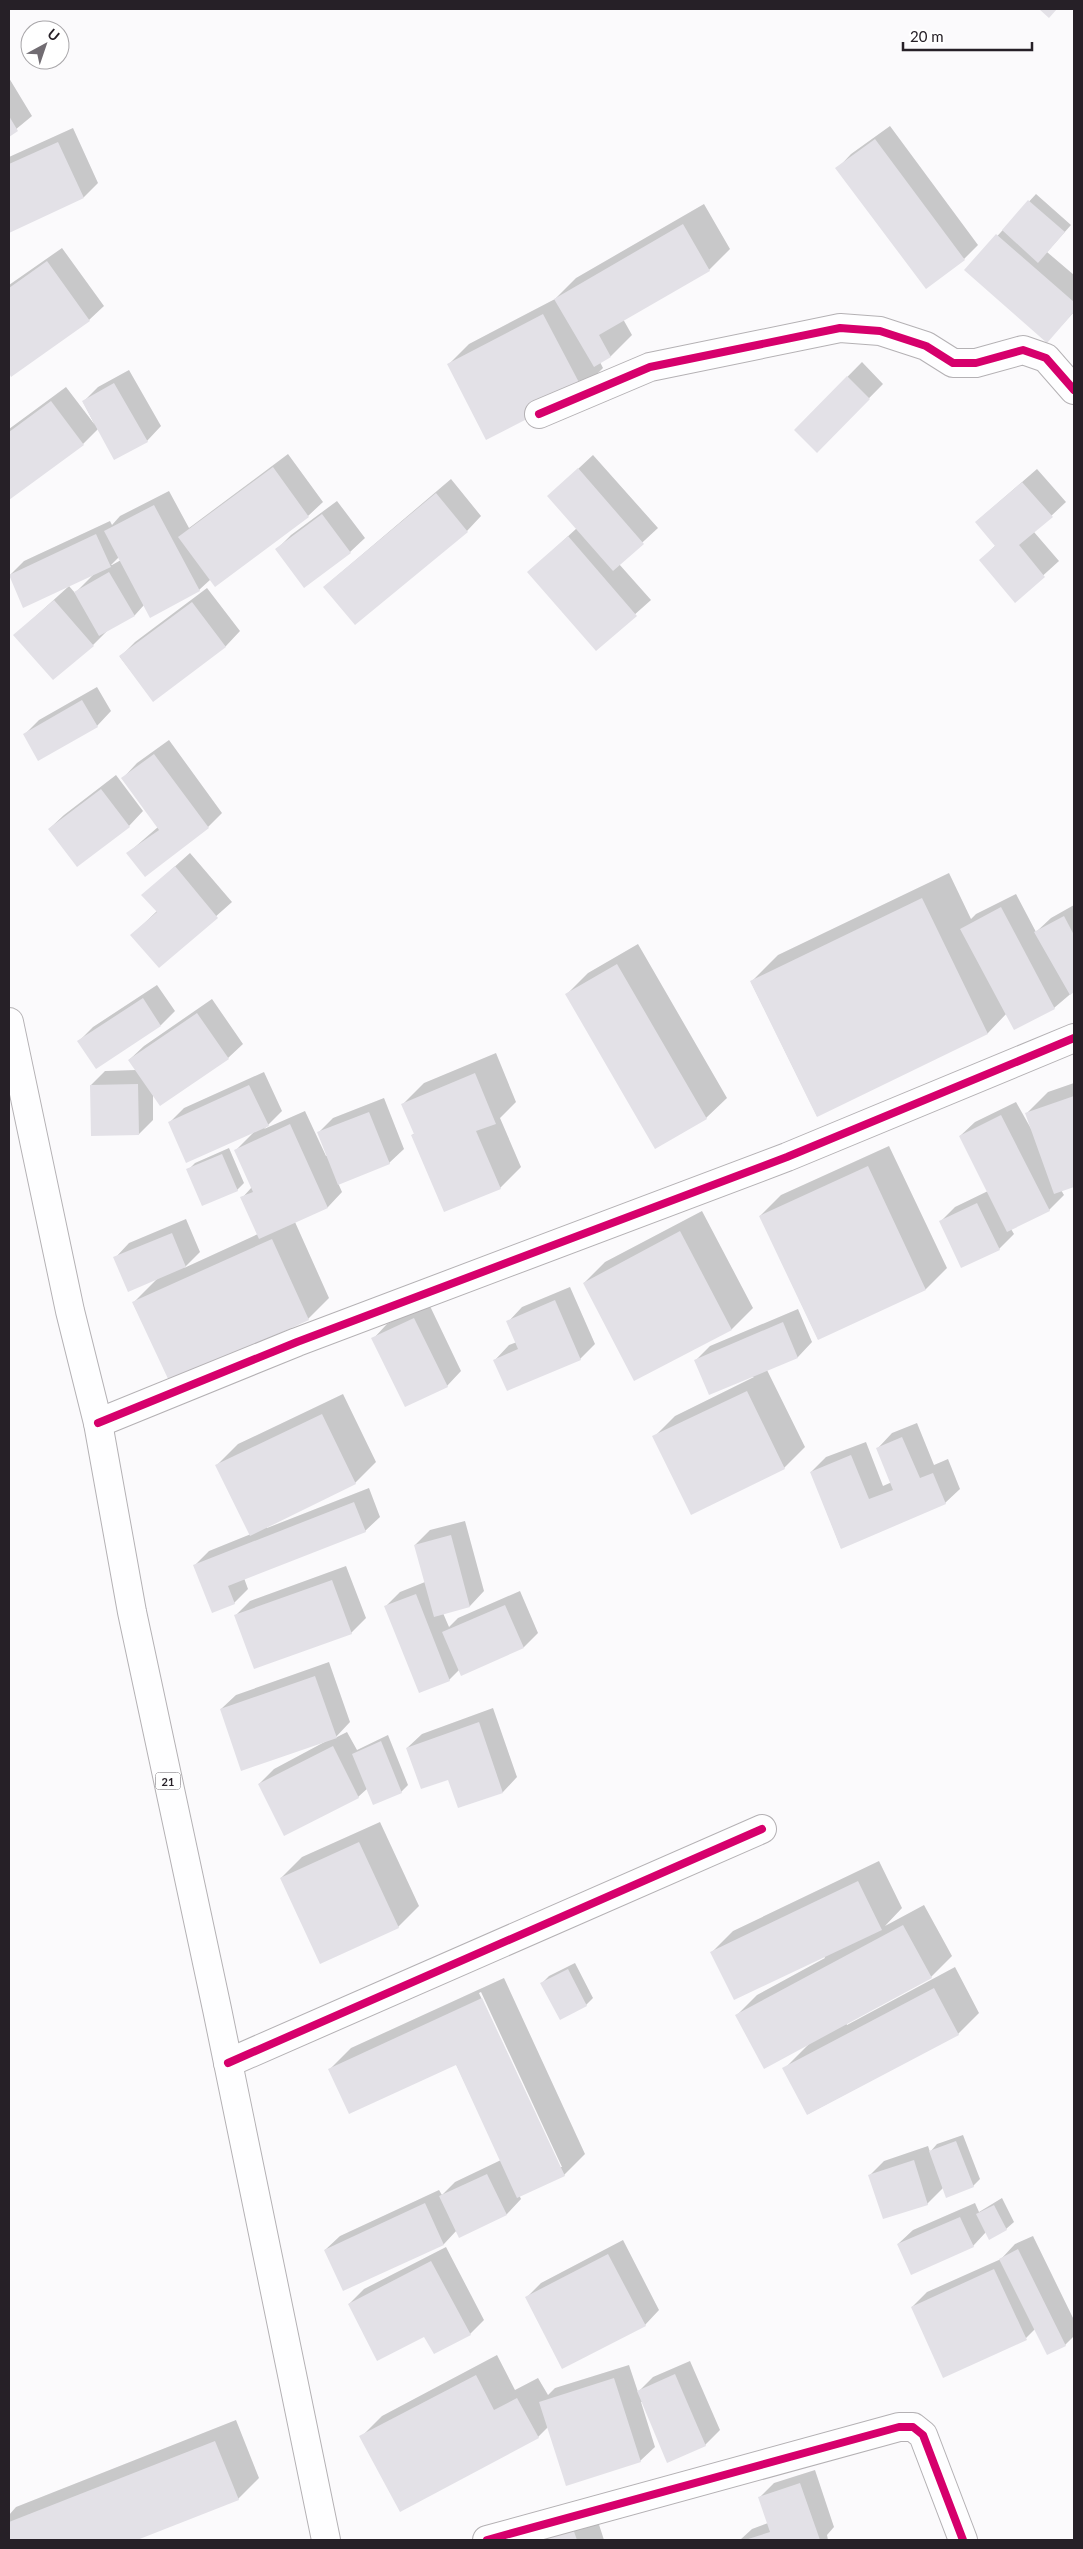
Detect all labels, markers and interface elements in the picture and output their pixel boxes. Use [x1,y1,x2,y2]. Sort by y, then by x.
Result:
north arrow [20,20,70,70]
scale bar [903,20,1032,52]
text: U [44,25,63,45]
text: 20 m [910,27,944,45]
road number: 21 [156,1772,180,1790]

